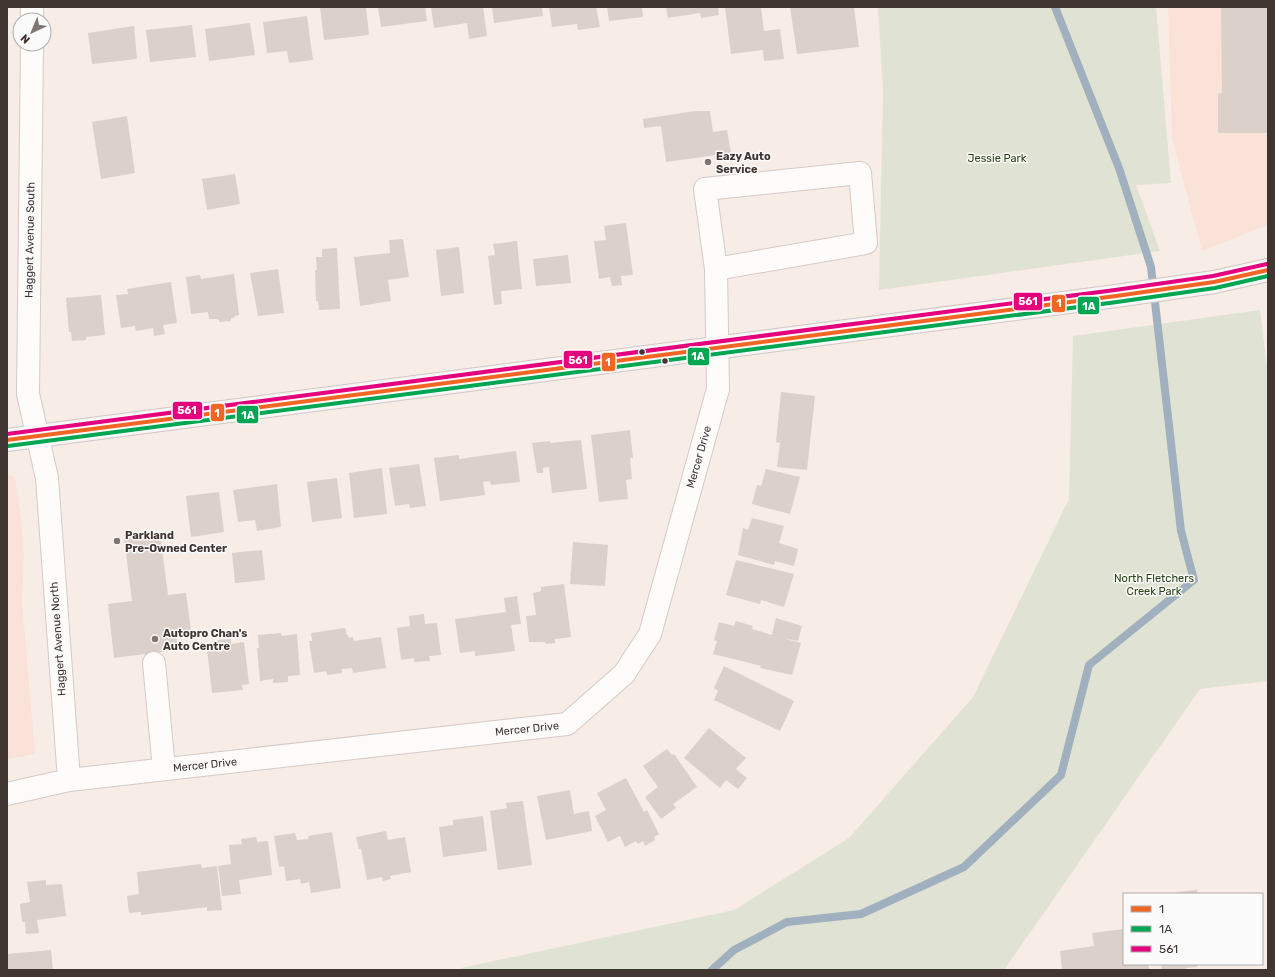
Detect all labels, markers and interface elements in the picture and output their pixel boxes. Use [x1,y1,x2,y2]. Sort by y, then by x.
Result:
north arrow [12,12,52,52]
text: N [18,31,33,46]
place label: Eazy Auto Service [716,150,771,176]
park label: Jessie Park [968,152,1027,165]
marker: Eazy Auto Service [703,157,713,167]
street label: Haggert Avenue South [22,182,38,298]
line badge: 561 [1013,292,1043,311]
line badge: 1 [1051,294,1066,313]
text: 561 [1018,295,1038,308]
line badge: 1A [1077,296,1100,315]
text: 1 [1056,297,1062,310]
text: 1A [1082,300,1096,313]
unlabelled marker [637,347,647,357]
line badge: 1A [687,347,710,366]
line badge: 561 [563,350,593,369]
text: 1A [691,350,705,363]
line badge: 1 [601,352,616,372]
text: 561 [568,354,588,367]
text: 1 [605,356,611,369]
unlabelled marker [660,356,670,366]
line badge: 561 [172,401,203,420]
line badge: 1 [210,403,225,422]
text: 561 [177,404,197,417]
line badge: 1A [236,405,259,424]
text: 1 [214,407,220,420]
text: 1A [241,409,255,422]
street label: Mercer Drive [684,424,714,490]
place label: Parkland Pre-Owned Center [125,529,227,555]
marker: Parkland Pre-Owned Center [112,536,122,546]
park label: North Fletchers Creek Park [1114,572,1194,598]
street label: Haggert Avenue North [48,581,68,697]
place label: Autopro Chan's Auto Centre [163,627,247,653]
marker: Autopro Chan's Auto Centre [150,634,160,644]
street label: Mercer Drive [494,719,560,739]
street label: Mercer Drive [172,755,238,775]
legend [1123,893,1263,965]
text: 1 [1159,902,1164,916]
text: 1A [1159,922,1172,936]
text: 561 [1159,942,1178,956]

